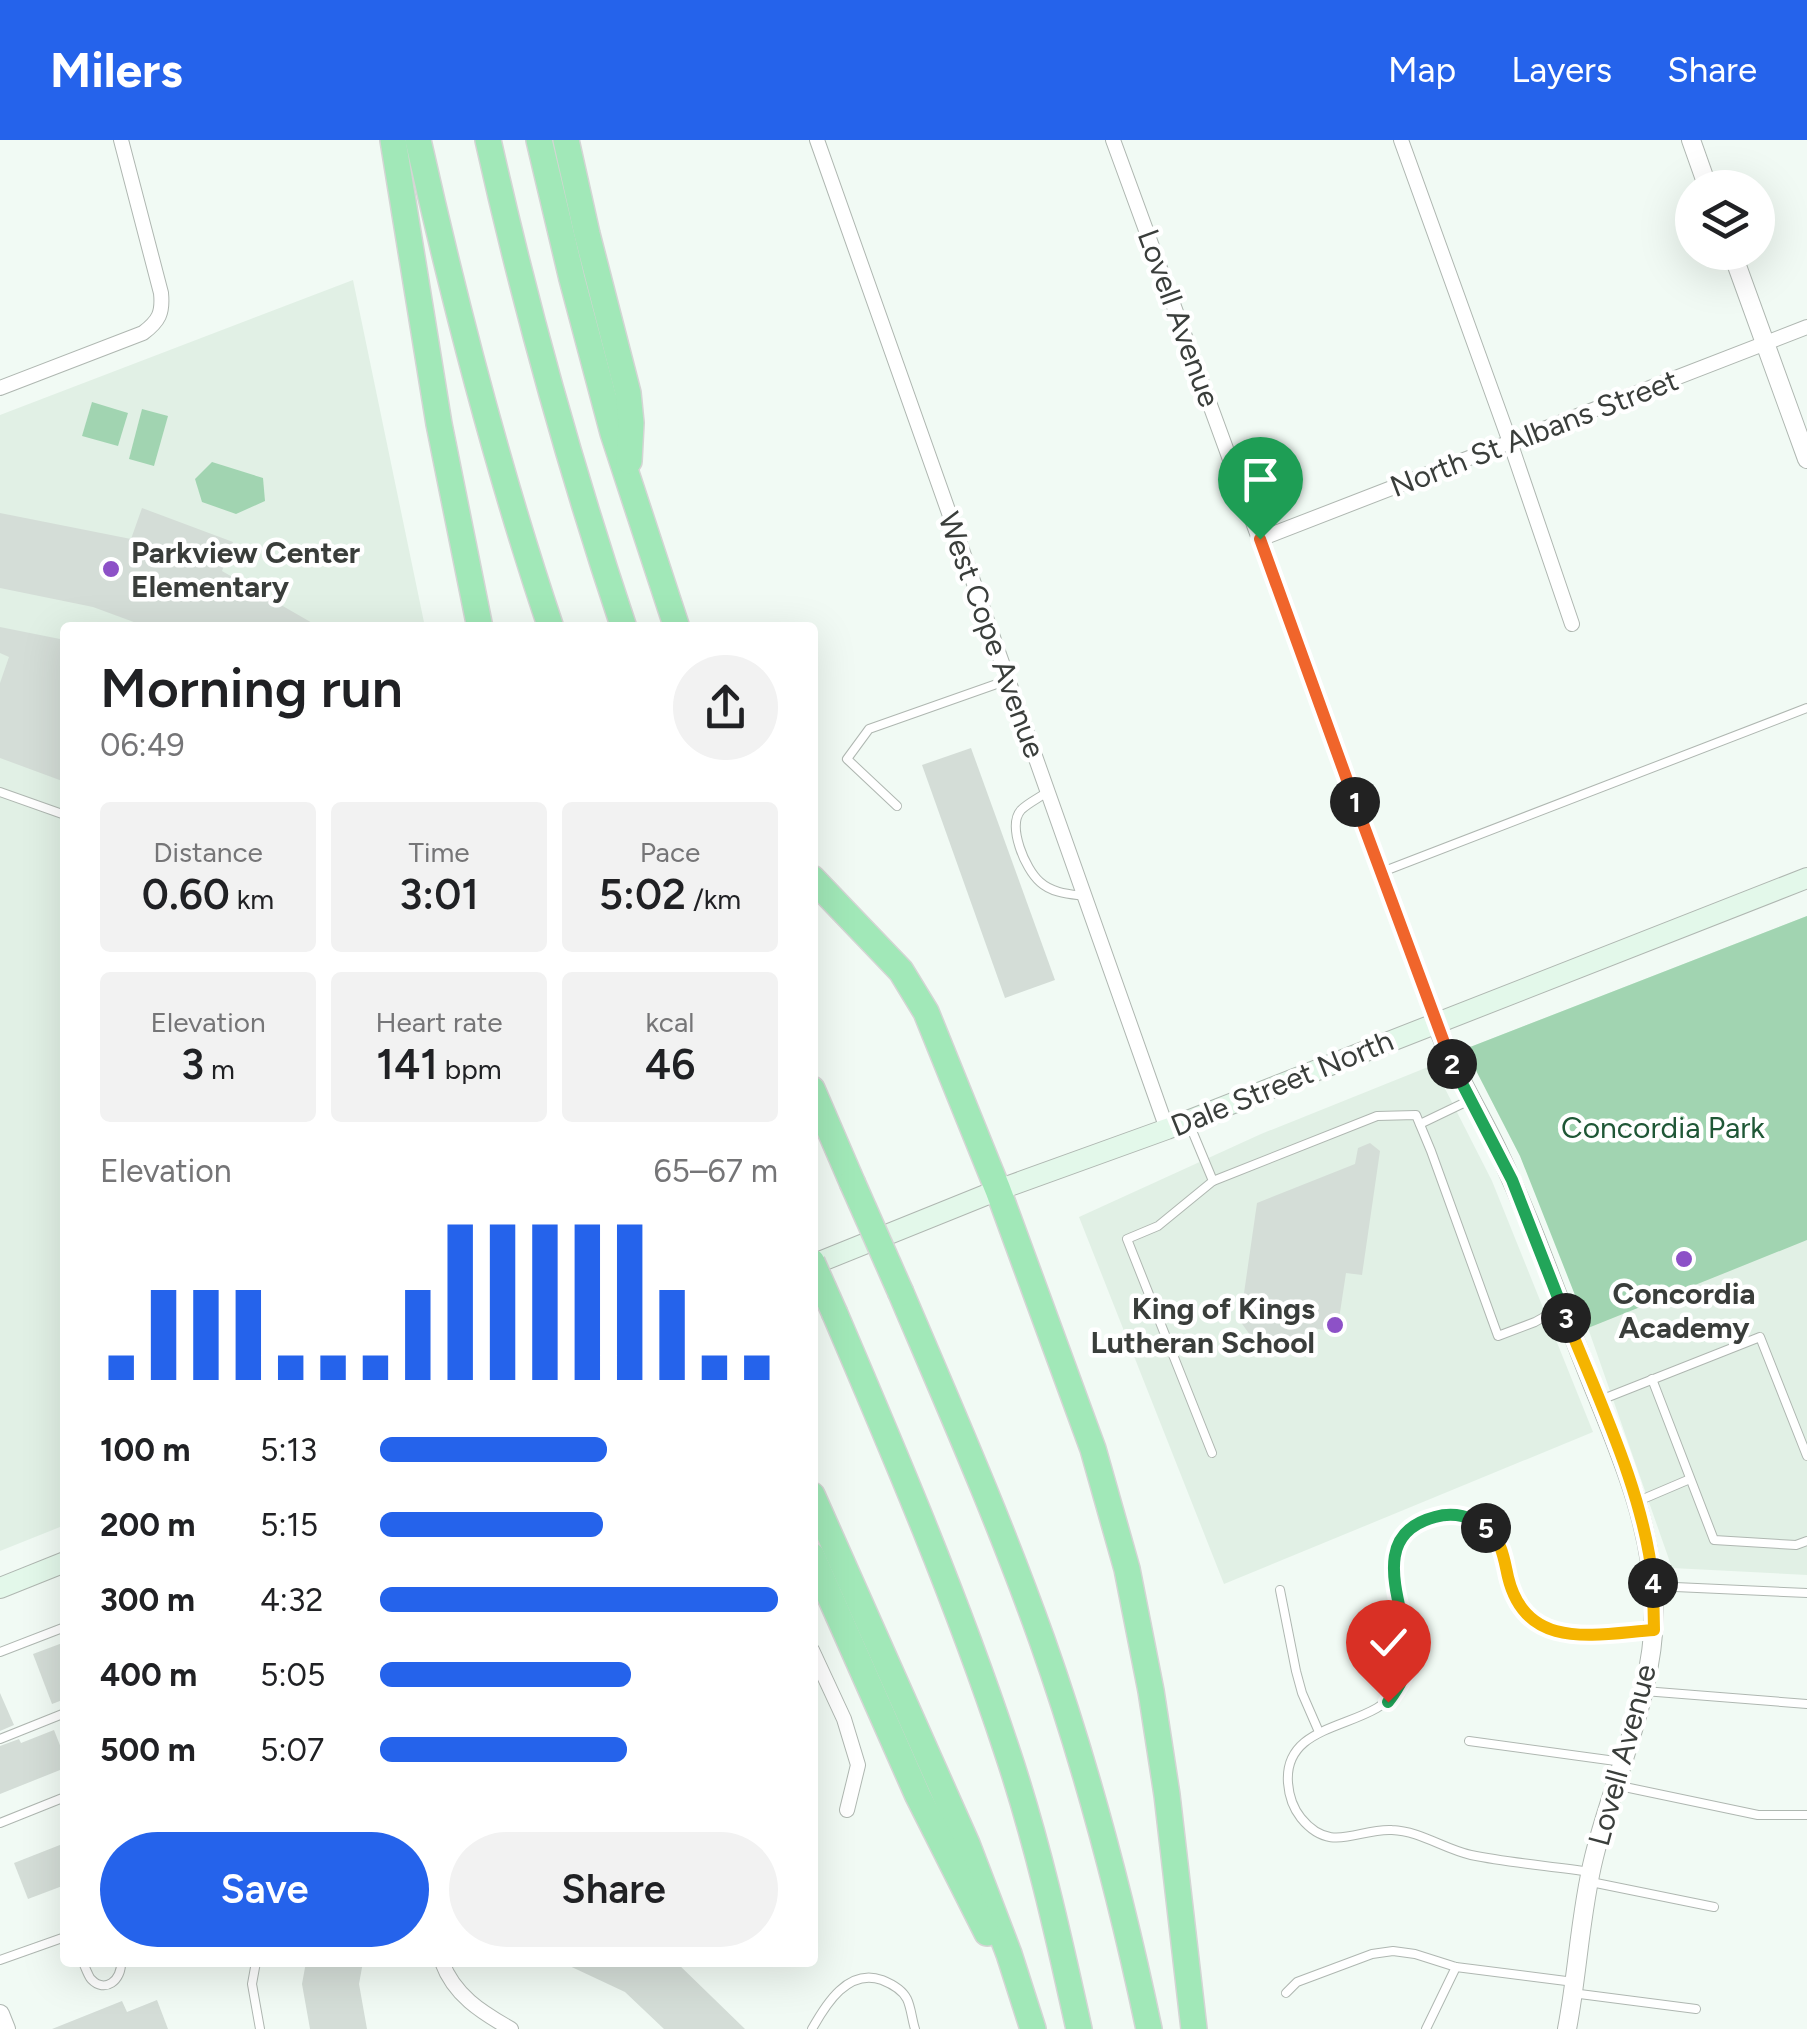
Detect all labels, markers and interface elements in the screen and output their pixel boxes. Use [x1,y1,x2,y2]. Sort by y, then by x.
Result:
text: Milers [50,41,183,99]
text: Map [1388,49,1456,91]
text: Layers [1511,49,1612,91]
text: Share [1667,49,1757,91]
map controls [1675,170,1775,270]
button: layers [1675,170,1775,270]
street label: Lovell Avenue [1130,224,1228,412]
street label: North St Albans Street [1385,361,1683,505]
pin [1218,437,1303,540]
icon: arrive [1233,452,1288,507]
street label: West Cope Avenue [930,507,1054,763]
place label: Parkview Center Elementary [131,534,360,605]
marker: Parkview Center Elementary [100,558,122,580]
text: Morning run [100,655,403,721]
button: share [673,655,778,760]
text: 06:49 [100,726,185,764]
pin: 1 [1330,777,1380,827]
text: 1 [1349,785,1361,819]
text: Distance [153,835,263,869]
text: Time [408,835,470,869]
text: Pace [640,835,700,869]
text: 0.60 [142,869,230,920]
text: 3:01 [399,869,479,920]
text: 5:02 [599,869,686,920]
text: km [230,882,274,916]
text: /km [686,882,741,916]
text: Elevation [150,1005,266,1039]
text: Heart rate [375,1005,503,1039]
text: kcal [646,1005,694,1039]
street label: Dale Street North [1165,1022,1399,1144]
text: 3 [181,1039,204,1090]
text: 141 [376,1039,438,1090]
text: 46 [645,1039,695,1090]
pin: 2 [1427,1039,1477,1089]
text: 2 [1444,1047,1460,1081]
text: m [204,1052,235,1086]
text: bpm [438,1052,502,1086]
park label: Concordia Park [1561,1109,1765,1146]
text: Elevation [100,1152,232,1190]
text: 65–67 m [653,1152,778,1190]
marker: Concordia Academy [1673,1248,1695,1270]
place label: Concordia Academy [1612,1275,1756,1346]
place label: King of Kings Lutheran School [1091,1290,1315,1361]
pin: 3 [1541,1293,1591,1343]
text: 3 [1558,1301,1574,1335]
marker: King of Kings Lutheran School [1324,1314,1346,1336]
text: 100 m [100,1431,191,1469]
text: 5:13 [260,1431,317,1469]
pin: 5 [1461,1503,1511,1553]
text: 200 m [100,1506,196,1544]
text: 5:15 [260,1506,318,1544]
text: 5 [1478,1511,1494,1545]
pin: 4 [1628,1558,1678,1608]
text: 4 [1644,1566,1662,1600]
text: 300 m [100,1581,195,1619]
text: 4:32 [260,1581,323,1619]
pin [1346,1600,1431,1703]
icon: check [1361,1615,1416,1670]
text: 400 m [100,1656,197,1694]
text: 5:05 [260,1656,325,1694]
street label: Lovell Avenue [1580,1660,1664,1850]
text: 500 m [100,1731,196,1769]
text: 5:07 [260,1731,324,1769]
button: Save [100,1832,429,1947]
button: Share [449,1832,778,1947]

